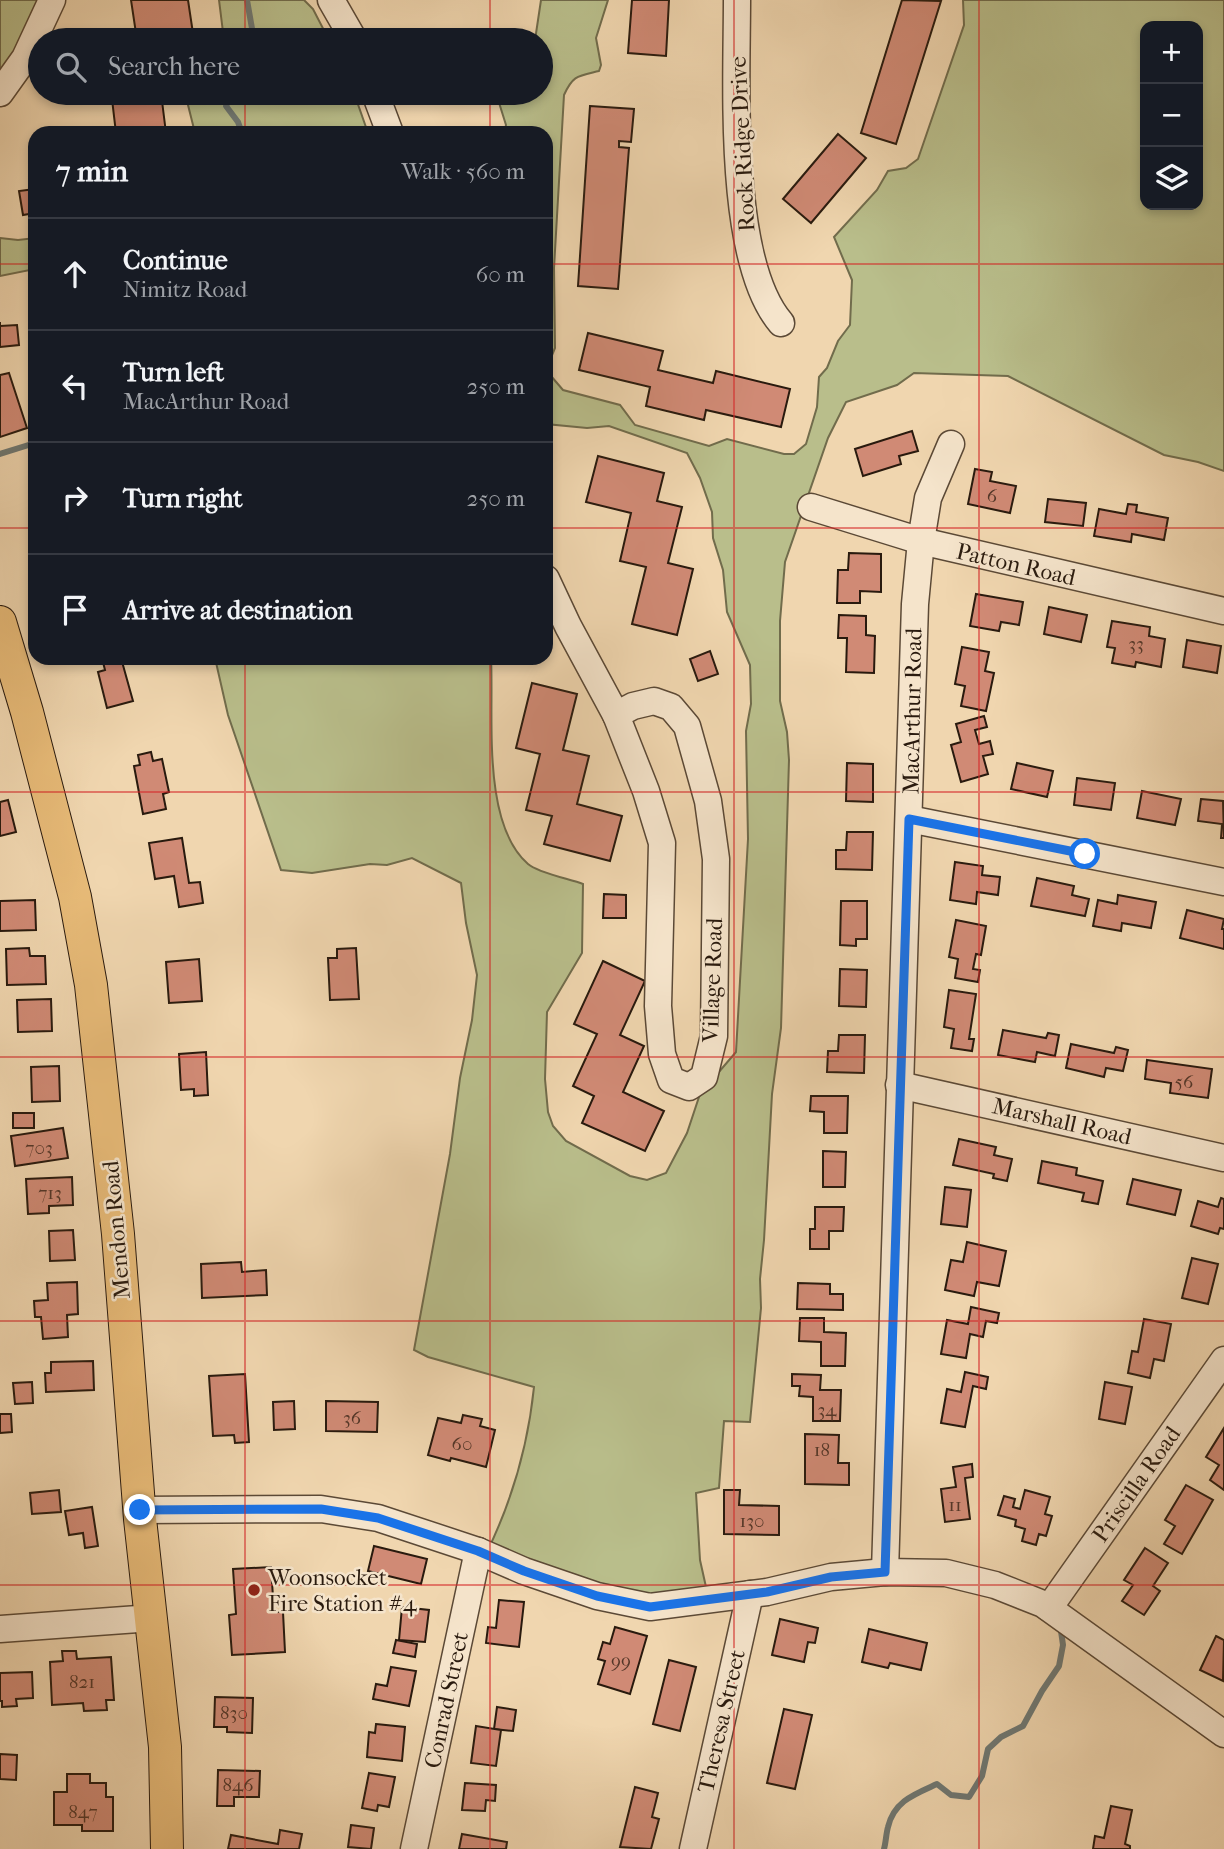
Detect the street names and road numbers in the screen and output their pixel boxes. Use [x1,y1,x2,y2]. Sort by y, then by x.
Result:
street label: Rock Ridge Drive [724,56,761,232]
street label: Patton Road [954,538,1079,591]
street label: MacArthur Road [898,627,927,794]
street label: Village Road [697,917,728,1044]
street label: Marshall Road [990,1092,1135,1151]
street label: Mendon Road [97,1159,136,1300]
street label: Priscilla Road [1087,1421,1187,1547]
street label: Conrad Street [419,1629,474,1771]
street label: Theresa Street [692,1647,751,1795]

